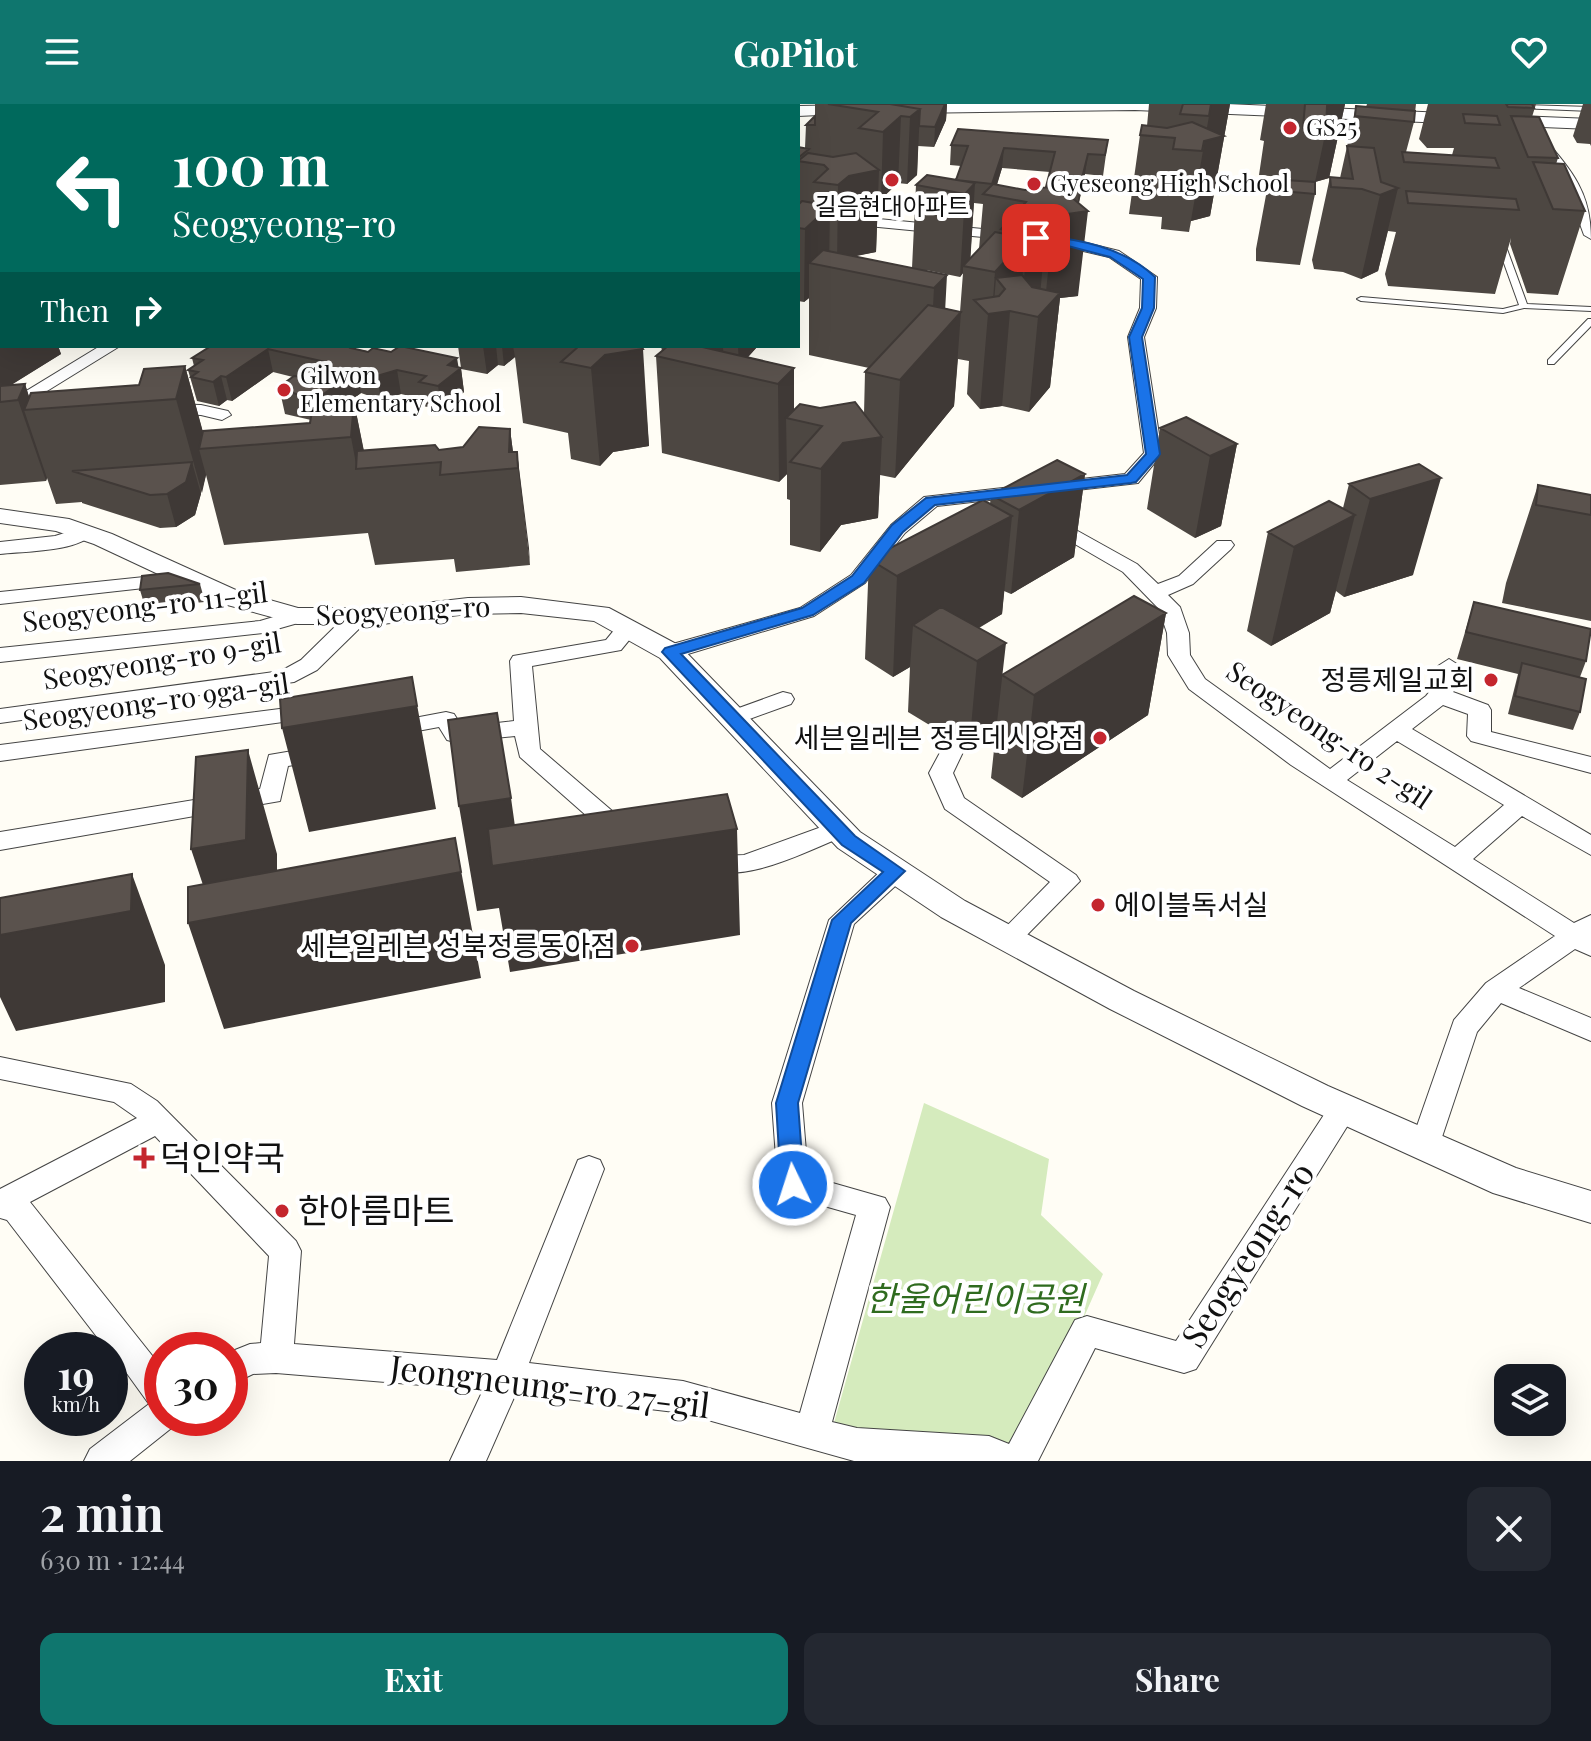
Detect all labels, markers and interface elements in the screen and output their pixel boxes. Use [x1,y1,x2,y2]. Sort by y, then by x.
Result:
text: GoPilot [733,28,858,76]
icon: menu [40,30,84,74]
icon: heart [1507,30,1551,74]
place label: GS25 [1306,110,1357,142]
marker: GS25 [1281,119,1299,137]
text: 100 m [172,126,329,201]
icon: left [40,136,144,240]
place label: Gyeseong High School [1050,166,1289,198]
marker: 길음현대아파트 [883,171,901,189]
marker: Gyeseong High School [1025,175,1043,193]
place label: 길음현대아파트 [815,189,969,221]
text: Seogyeong-ro [172,198,397,246]
pin [1002,204,1070,272]
icon: arrive [1014,216,1058,260]
icon: right [125,288,169,332]
text: Then [40,290,109,330]
place label: Gilwon Elementary School [300,358,502,418]
marker: Gilwon Elementary School [275,381,293,399]
street label: Seogyeong-ro 11-gil [20,572,270,639]
street label: Seogyeong-ro [315,586,491,633]
street label: Seogyeong-ro 9-gil [40,622,284,697]
street label: Seogyeong-ro 2-gil [1220,651,1440,816]
place label: 정릉제일교회 [1320,660,1475,697]
street label: Seogyeong-ro 9ga-gil [20,663,292,738]
marker: 정릉제일교회 [1482,671,1500,689]
place label: 세븐일레븐 정릉데시앙점 [794,718,1084,755]
marker: 세븐일레븐 정릉데시앙점 [1091,729,1109,747]
place label: 에이블독서실 [1114,885,1269,922]
marker: 에이블독서실 [1089,896,1107,914]
place label: 세븐일레븐 성북정릉동아점 [300,926,616,963]
marker: 세븐일레븐 성북정릉동아점 [623,937,641,955]
place label: 덕인약국 [160,1133,285,1179]
position arrow [751,1143,835,1227]
marker: 덕인약국 [135,1149,153,1167]
street label: Seogyeong-ro [1169,1152,1323,1355]
place label: 한아름마트 [298,1186,454,1232]
marker: 한아름마트 [273,1202,291,1220]
park label: 한울어린이공원 [866,1274,1087,1320]
speed limit sign: 30 [144,1332,248,1436]
street label: Jeongneung-ro 27-gil [387,1342,713,1427]
text: 19 [57,1347,95,1400]
map controls [1494,1364,1566,1436]
button: layers [1494,1364,1566,1436]
text: km/h [52,1390,100,1417]
text: 2 min [40,1480,164,1544]
button: close [1467,1487,1551,1571]
text: 630 m · 12:44 [40,1542,185,1577]
button: Exit [40,1633,788,1725]
button: Share [804,1633,1551,1725]

